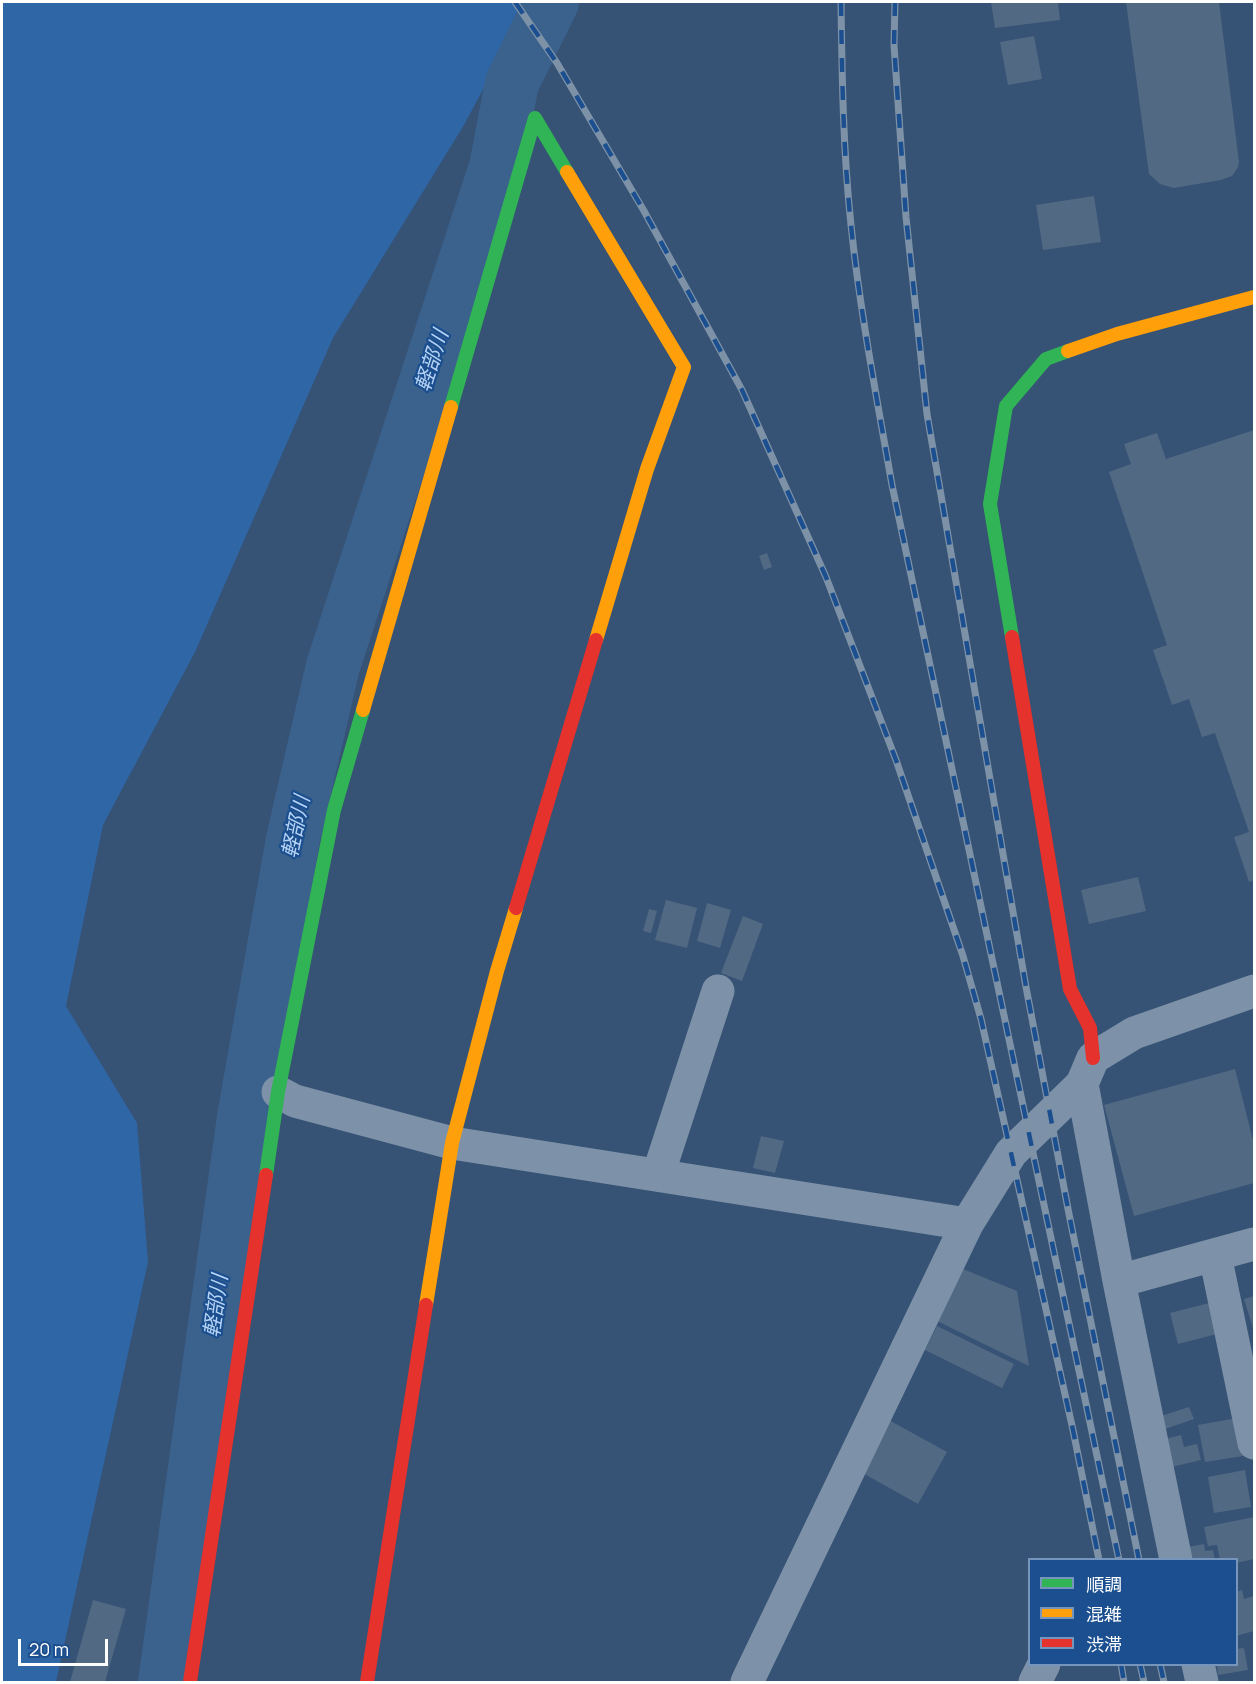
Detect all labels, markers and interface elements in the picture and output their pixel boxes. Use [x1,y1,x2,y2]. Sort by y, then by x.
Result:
water label: 軽部川 [411,327,455,395]
water label: 軽部川 [278,794,316,860]
water label: 軽部川 [200,1273,234,1339]
legend [1028,1558,1238,1666]
text: 順調 [1086,1572,1122,1596]
text: 混雑 [1086,1602,1122,1626]
scale bar [21,1627,111,1665]
text: 渋滞 [1086,1632,1122,1656]
text: 20 m [29,1637,69,1661]

